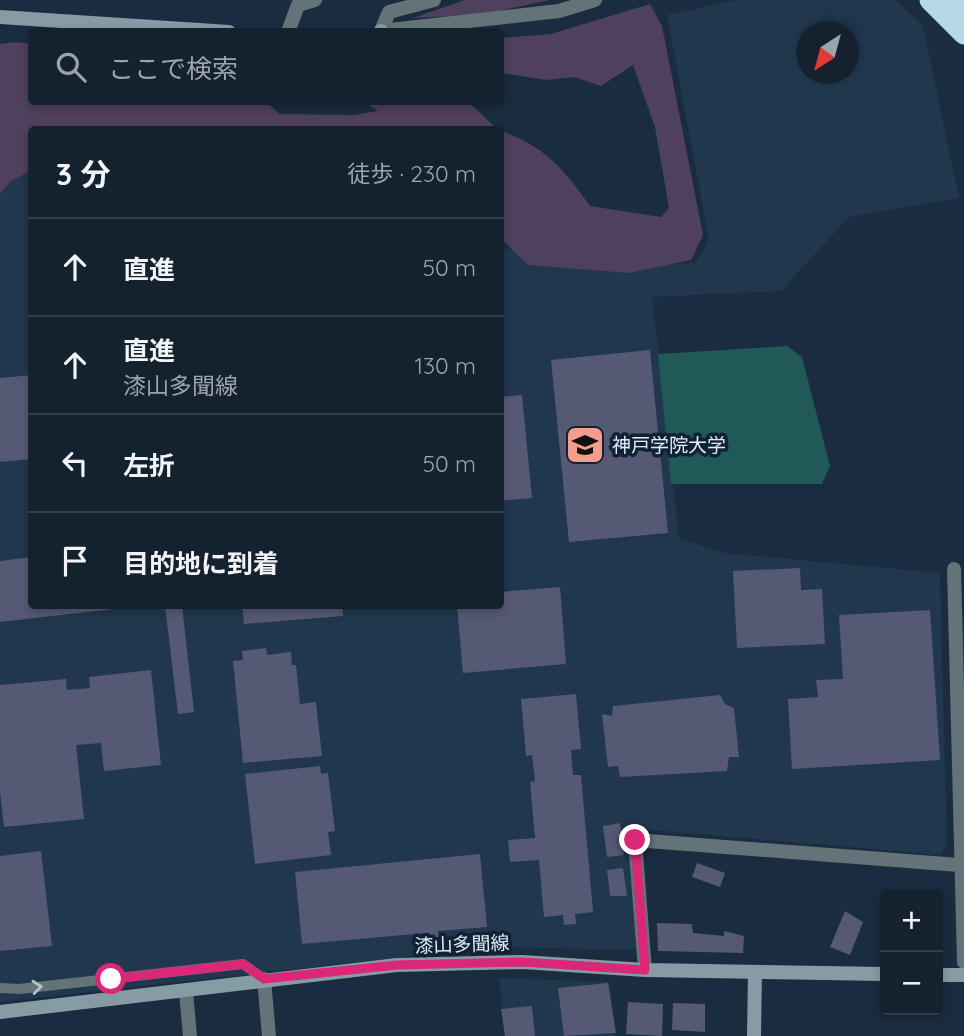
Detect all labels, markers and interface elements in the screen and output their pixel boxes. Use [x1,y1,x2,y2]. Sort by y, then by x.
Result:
north arrow [796,21,859,84]
search box [28,28,504,105]
icon: search [52,48,90,86]
text: ここで検索 [108,52,238,85]
text: 3 分 [56,155,111,193]
text: 徒歩 · 230 m [347,159,476,188]
icon: ahead [56,248,94,286]
text: 直進 [123,253,175,286]
text: 50 m [423,253,476,282]
text: 直進 [123,334,175,367]
icon: ahead [56,346,94,384]
text: 130 m [414,351,476,380]
text: 漆山多聞線 [123,371,238,400]
school or university icon: 神戸学院大学 [564,424,606,466]
place label: 神戸学院大学 [612,433,726,457]
icon: left [56,444,94,482]
text: 左折 [123,449,175,482]
text: 50 m [423,449,476,478]
icon: arrive [56,542,94,580]
text: 目的地に到着 [123,547,279,580]
route end [619,824,650,855]
map controls [880,889,943,1015]
button: + [880,889,943,952]
street label: 漆山多聞線 [414,930,510,958]
button: − [880,952,943,1015]
route start [95,963,126,994]
one-way arrow [31,980,43,995]

